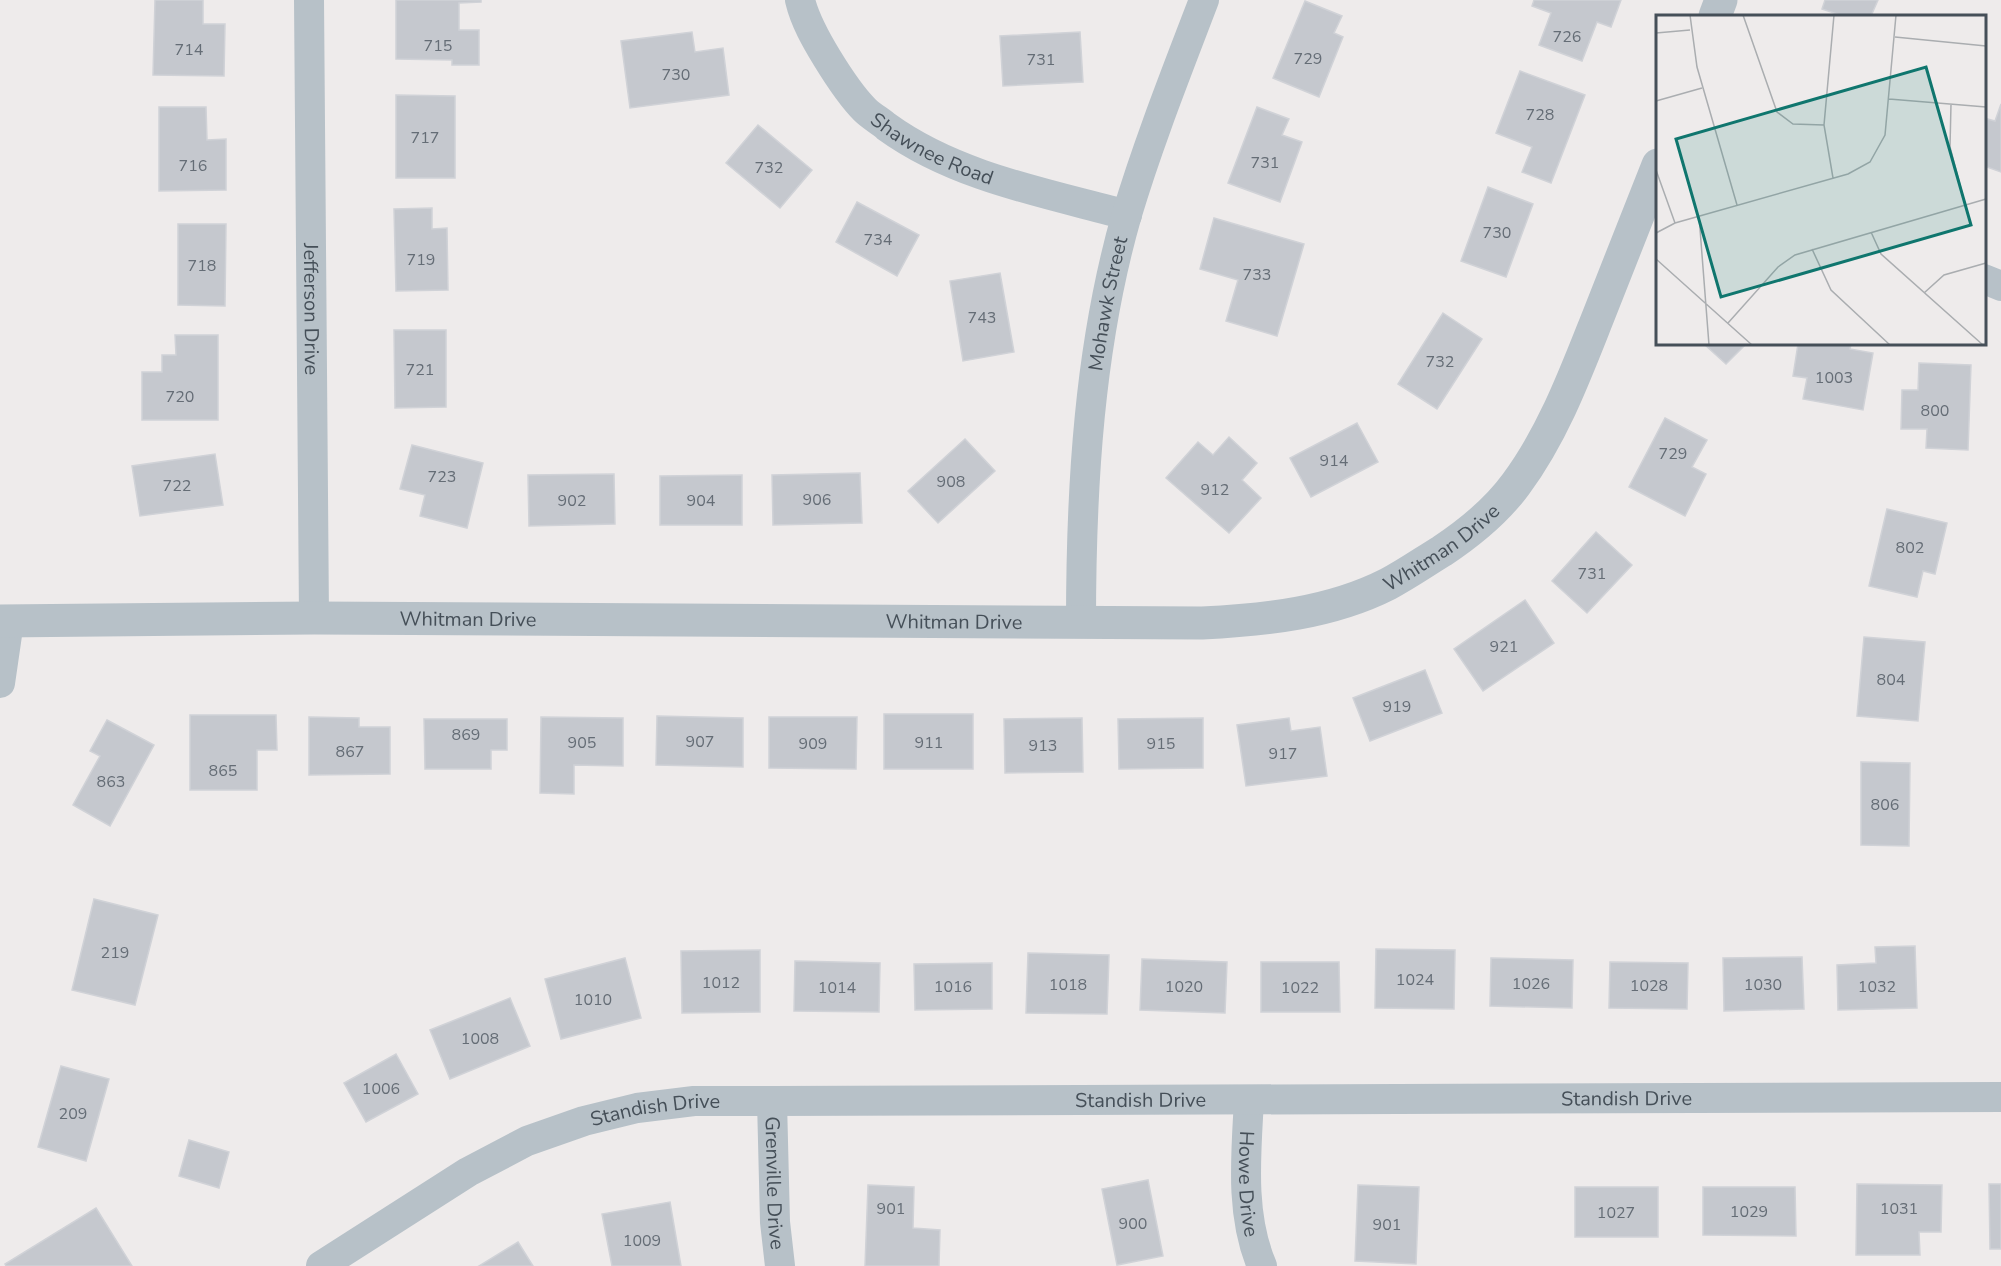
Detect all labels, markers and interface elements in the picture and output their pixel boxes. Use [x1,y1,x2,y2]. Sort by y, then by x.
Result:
inset map [1656,15,1986,345]
house number: 726 [1553,26,1581,48]
house number: 715 [424,35,452,57]
house number: 714 [175,39,204,61]
house number: 729 [1294,48,1322,70]
house number: 731 [1027,49,1055,71]
house number: 730 [662,64,690,86]
house number: 728 [1526,104,1554,126]
street label: Shawnee Road [865,106,997,192]
house number: 717 [411,127,439,149]
house number: 731 [1251,152,1279,174]
house number: 716 [179,155,207,177]
house number: 732 [755,157,783,179]
house number: 730 [1483,222,1511,244]
house number: 734 [864,229,893,251]
street label: Mohawk Street [1082,233,1135,373]
street label: Jefferson Drive [297,242,325,375]
house number: 719 [407,249,435,271]
house number: 718 [188,255,216,277]
house number: 733 [1243,264,1271,286]
house number: 743 [968,307,996,329]
house number: 732 [1426,351,1454,373]
house number: 721 [406,359,434,381]
house number: 1003 [1815,367,1853,389]
house number: 720 [166,386,194,408]
house number: 800 [1921,400,1949,422]
house number: 729 [1659,443,1687,465]
house number: 914 [1320,450,1349,472]
house number: 723 [428,466,456,488]
house number: 908 [937,471,965,493]
house number: 722 [163,475,191,497]
house number: 912 [1201,479,1229,501]
house number: 906 [803,489,831,511]
house number: 902 [558,490,586,512]
house number: 904 [687,490,716,512]
street label: Whitman Drive [1378,498,1506,598]
house number: 802 [1896,537,1924,559]
house number: 731 [1578,563,1606,585]
street label: Whitman Drive [400,605,536,633]
street label: Whitman Drive [886,608,1022,636]
house number: 921 [1490,636,1518,658]
house number: 804 [1877,669,1906,691]
house number: 919 [1383,696,1411,718]
house number: 869 [452,724,480,746]
house number: 907 [686,731,714,753]
house number: 905 [568,732,596,754]
house number: 911 [915,732,943,754]
house number: 909 [799,733,827,755]
house number: 915 [1147,733,1175,755]
house number: 913 [1029,735,1057,757]
house number: 867 [336,741,364,763]
house number: 917 [1269,743,1297,765]
house number: 865 [209,760,237,782]
house number: 863 [97,771,125,793]
house number: 806 [1871,794,1899,816]
house number: 219 [101,942,129,964]
house number: 1024 [1396,969,1435,991]
house number: 1012 [702,972,740,994]
house number: 1026 [1512,973,1550,995]
house number: 1018 [1049,974,1087,996]
house number: 1030 [1744,974,1782,996]
house number: 1028 [1630,975,1668,997]
house number: 1016 [934,976,972,998]
house number: 1020 [1165,976,1203,998]
house number: 1032 [1858,976,1896,998]
house number: 1014 [818,977,857,999]
house number: 1022 [1281,977,1319,999]
house number: 1010 [574,989,612,1011]
house number: 1008 [461,1028,499,1050]
house number: 1006 [362,1078,400,1100]
street label: Standish Drive [1561,1085,1692,1112]
street label: Standish Drive [1075,1087,1206,1114]
street label: Standish Drive [588,1088,720,1133]
house number: 209 [59,1103,87,1125]
street label: Grenville Drive [758,1116,791,1251]
street label: Howe Drive [1232,1130,1265,1239]
house number: 901 [877,1198,905,1220]
house number: 1031 [1880,1198,1918,1220]
house number: 1029 [1730,1201,1768,1223]
house number: 1027 [1597,1202,1635,1224]
house number: 900 [1119,1213,1147,1235]
house number: 901 [1373,1214,1401,1236]
house number: 1009 [623,1230,661,1252]

